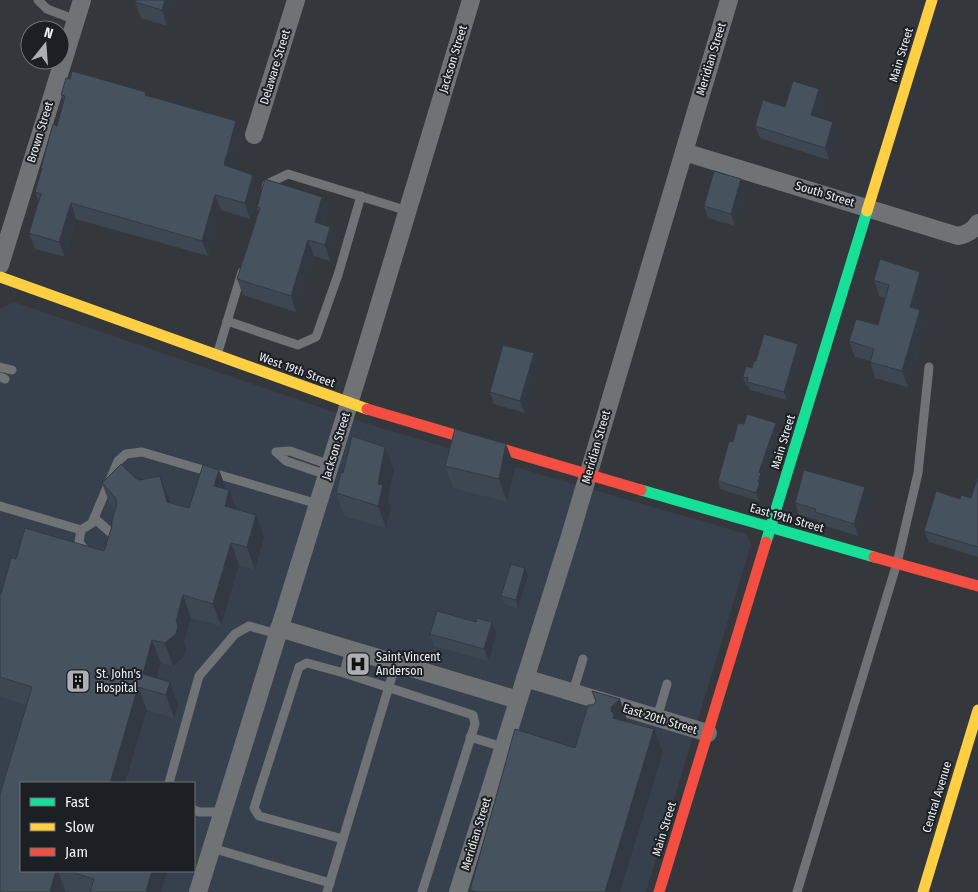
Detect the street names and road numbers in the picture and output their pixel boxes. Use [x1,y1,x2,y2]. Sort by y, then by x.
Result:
street label: Meridian Street [693,21,729,97]
street label: Jackson Street [436,23,470,94]
street label: Main Street [886,26,916,84]
street label: Delaware Street [257,28,293,106]
street label: Brown Street [24,100,56,164]
street label: South Street [794,178,856,210]
street label: West 19th Street [257,350,337,390]
street label: Meridian Street [579,409,613,485]
street label: Jackson Street [319,410,353,481]
street label: Main Street [768,413,798,471]
street label: East 19th Street [748,501,826,535]
street label: East 20th Street [621,701,699,737]
street label: Central Avenue [920,760,954,834]
street label: Meridian Street [458,796,494,872]
street label: Main Street [649,800,679,858]

